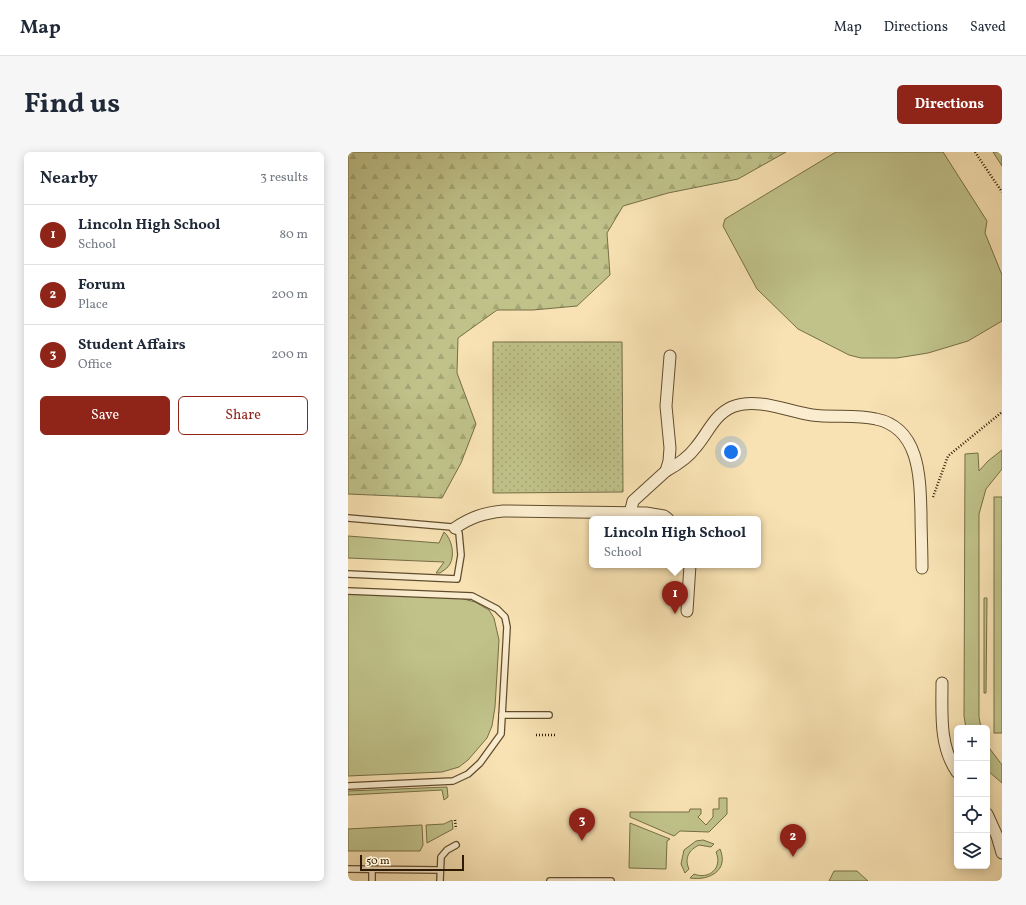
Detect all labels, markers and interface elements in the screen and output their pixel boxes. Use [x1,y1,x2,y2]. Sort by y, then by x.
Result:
text: Map [20,15,61,41]
text: Map [834,18,862,37]
text: Directions [884,18,948,37]
text: Saved [970,18,1006,37]
text: Find us [24,85,120,124]
button: Directions [897,85,1002,124]
text: Nearby [40,167,98,190]
text: 3 results [260,169,308,187]
text: Lincoln High School [78,215,220,236]
text: 1 [50,226,56,244]
text: 80 m [279,226,308,244]
text: School [78,236,116,254]
text: Forum [78,275,125,296]
text: 2 [50,286,56,304]
text: 200 m [271,286,308,304]
text: Place [78,296,108,314]
text: Student Affairs [78,335,186,356]
text: 3 [50,346,56,364]
text: 200 m [271,346,308,364]
text: Office [78,356,112,374]
button: Save [40,396,170,435]
button: Share [178,396,308,435]
your location [721,442,741,462]
popup [589,516,761,568]
text: Lincoln High School [604,523,746,544]
text: School [604,544,642,562]
pin: 1 [662,581,688,614]
map controls [954,725,990,869]
button: + [954,725,990,761]
button: − [954,761,990,797]
button: locate [954,797,990,833]
pin: 3 [569,808,595,841]
pin: 2 [780,824,806,857]
button: layers [954,833,990,869]
scale bar [360,853,464,872]
text: 50 m [366,854,390,869]

